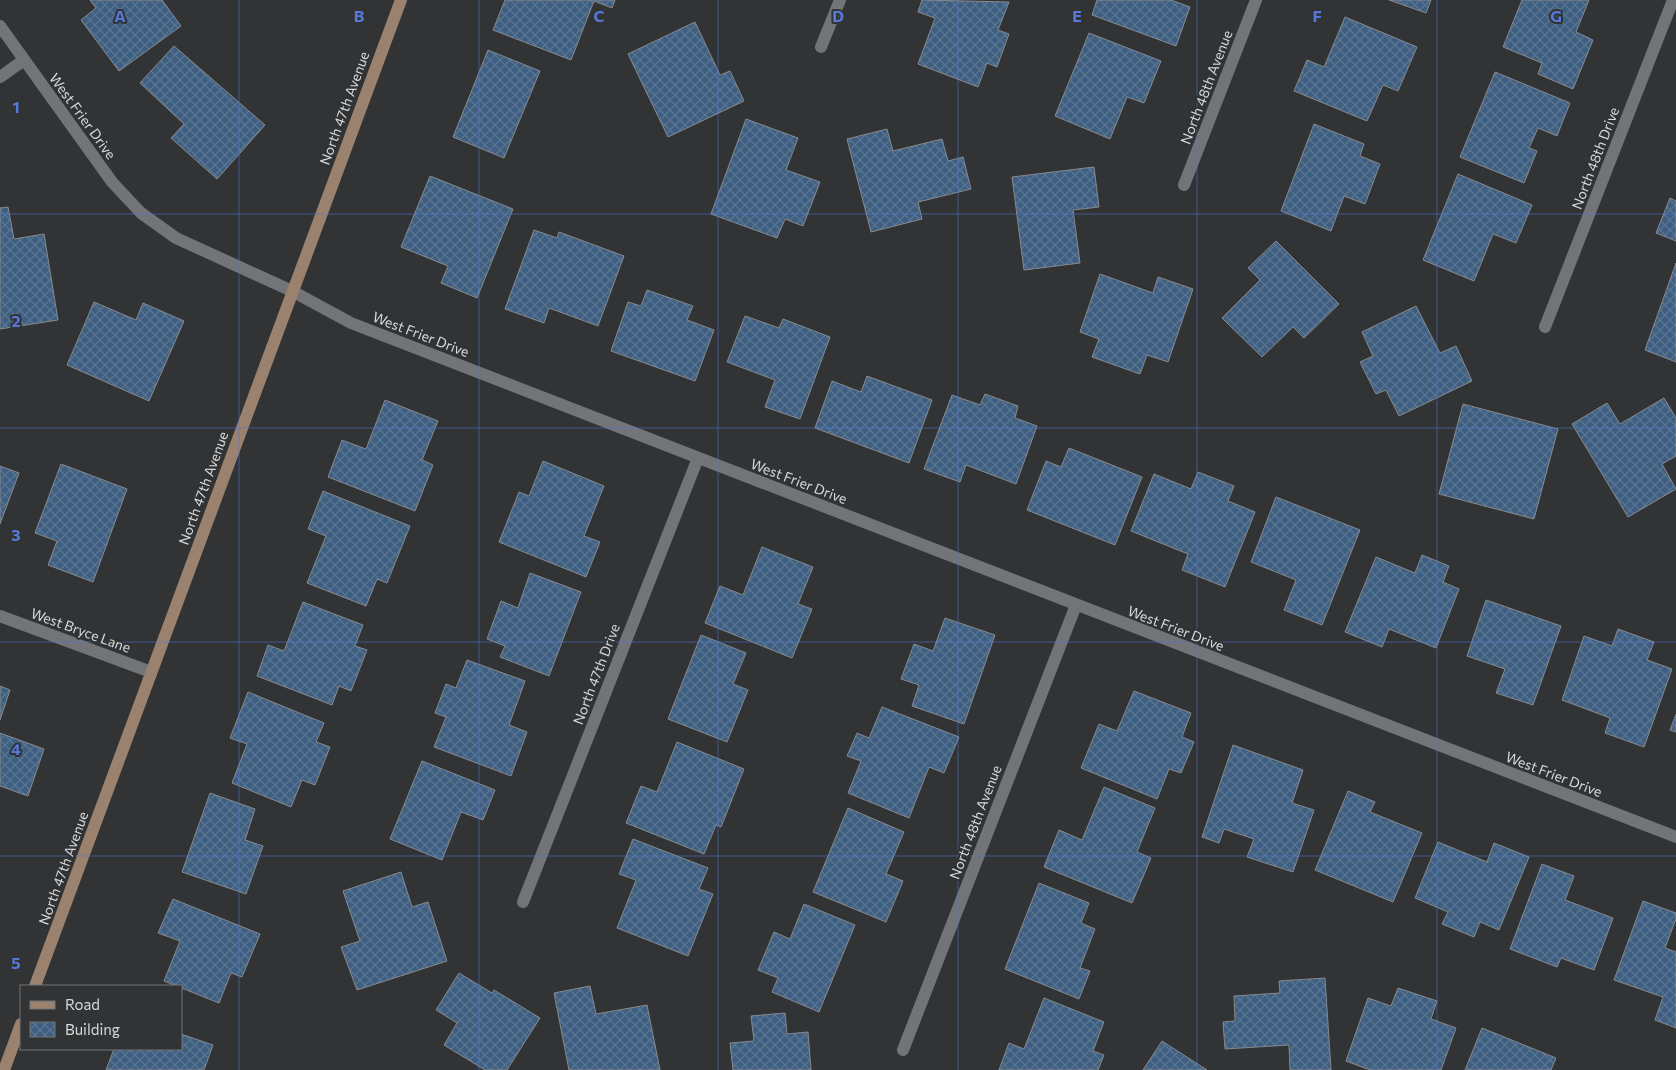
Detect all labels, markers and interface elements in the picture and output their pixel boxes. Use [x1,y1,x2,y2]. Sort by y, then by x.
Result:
text: A [114,6,126,25]
text: B [354,6,365,25]
text: C [594,6,605,25]
text: D [832,6,844,25]
text: E [1072,6,1082,25]
text: F [1312,6,1322,25]
text: G [1550,6,1562,25]
street label: North 48th Avenue [1176,27,1236,147]
street label: North 47th Avenue [316,49,372,167]
street label: West Frier Drive [46,70,120,162]
text: 1 [12,97,20,116]
street label: North 48th Drive [1568,104,1622,212]
street label: West Frier Drive [370,308,472,360]
text: 2 [11,311,21,330]
street label: North 47th Avenue [175,429,231,547]
street label: West Frier Drive [748,455,850,507]
text: 3 [11,525,21,544]
street label: West Frier Drive [1125,602,1227,654]
street label: West Bryce Lane [29,604,133,656]
street label: North 47th Drive [569,621,623,727]
text: 4 [11,739,21,758]
street label: West Frier Drive [1503,748,1605,800]
street label: North 48th Avenue [945,762,1005,882]
street label: North 47th Avenue [35,809,91,927]
text: 5 [11,953,21,972]
legend [20,985,182,1050]
text: Road [65,995,100,1013]
text: Building [65,1020,120,1038]

